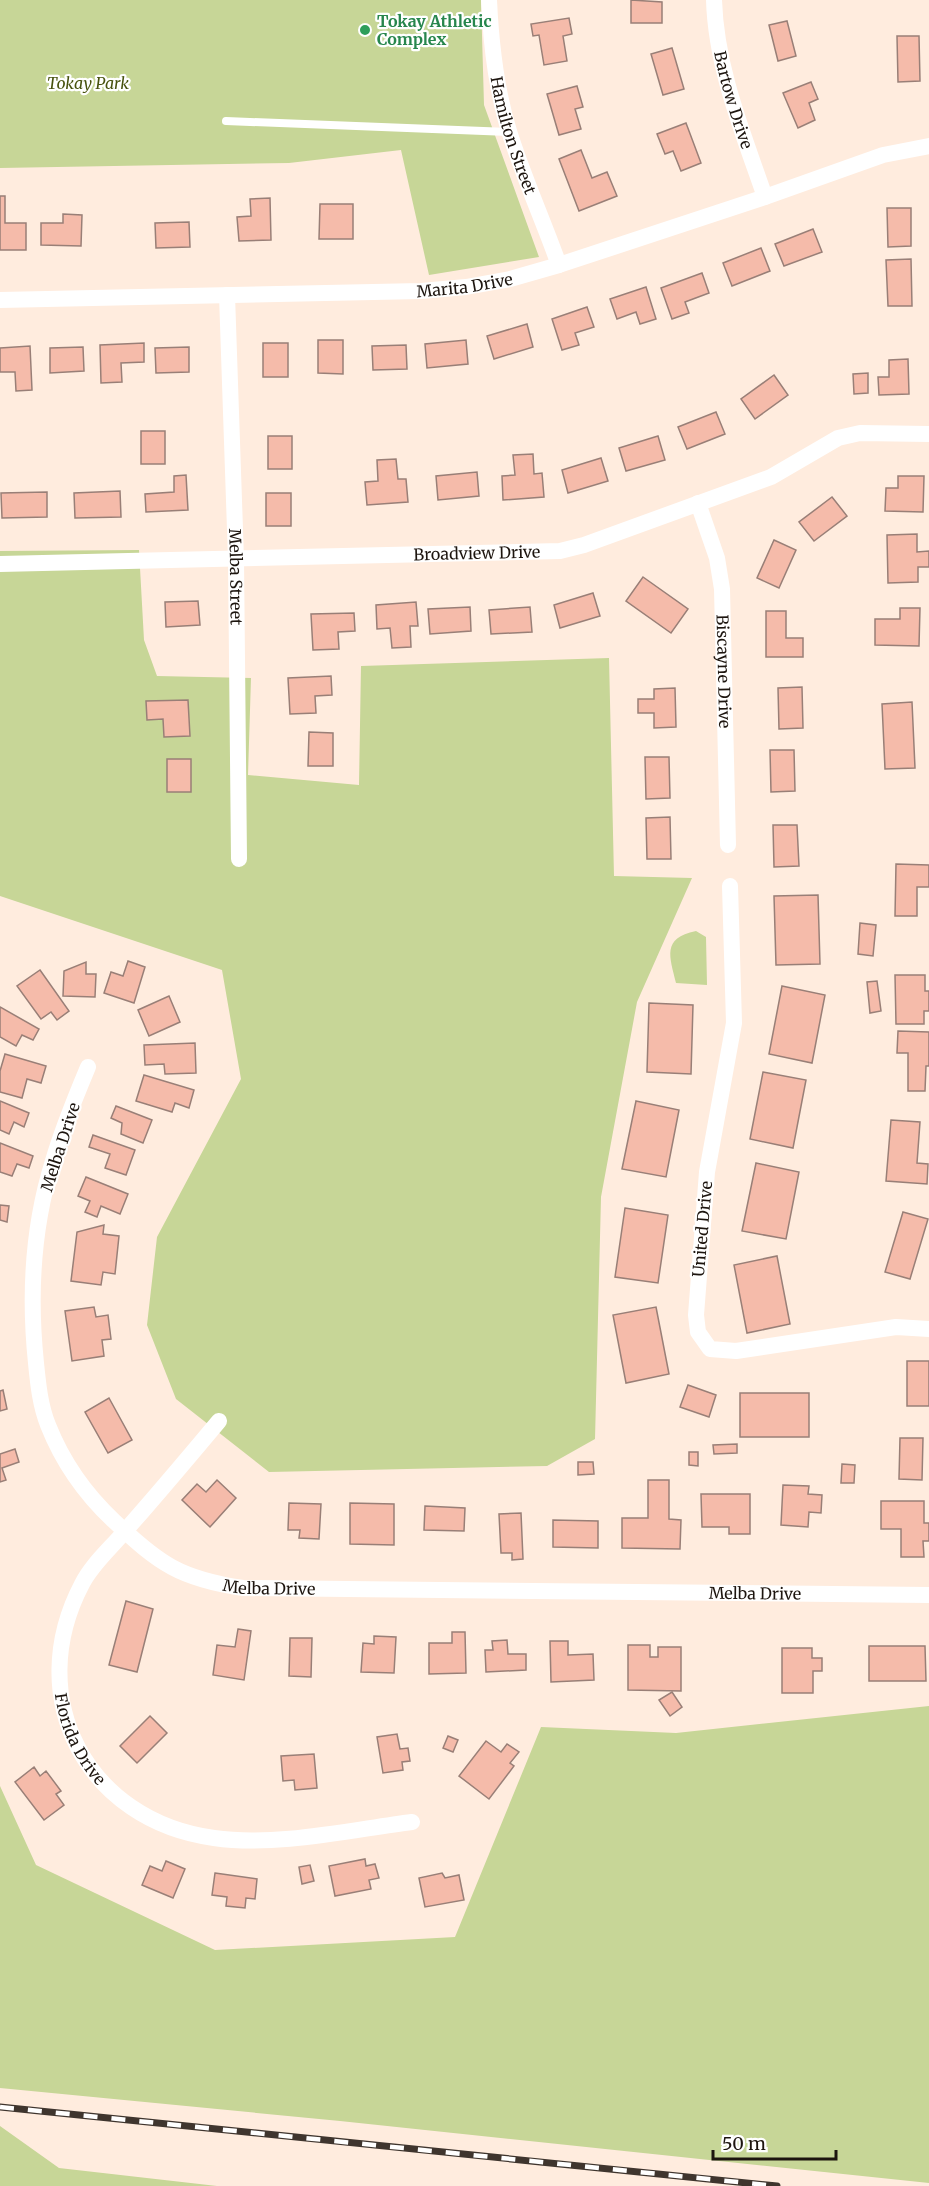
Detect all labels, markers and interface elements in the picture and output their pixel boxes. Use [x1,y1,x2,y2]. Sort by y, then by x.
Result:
place label: Tokay Athletic Complex [377,11,492,49]
marker: Tokay Athletic Complex [358,23,372,37]
street label: Bartow Drive [710,49,757,151]
park label: Tokay Park [47,73,129,93]
street label: Hamilton Street [487,75,541,198]
street label: Marita Drive [416,269,514,301]
street label: Melba Street [225,528,247,626]
street label: Broadview Drive [413,541,541,564]
street label: Biscayne Drive [713,614,735,729]
street label: Melba Drive [36,1100,84,1194]
street label: United Drive [688,1180,716,1278]
street label: Melba Drive [221,1575,315,1599]
street label: Melba Drive [709,1583,801,1604]
street label: Florida Drive [51,1692,110,1789]
scale bar [713,2123,836,2161]
text: 50 m [722,2132,766,2155]

